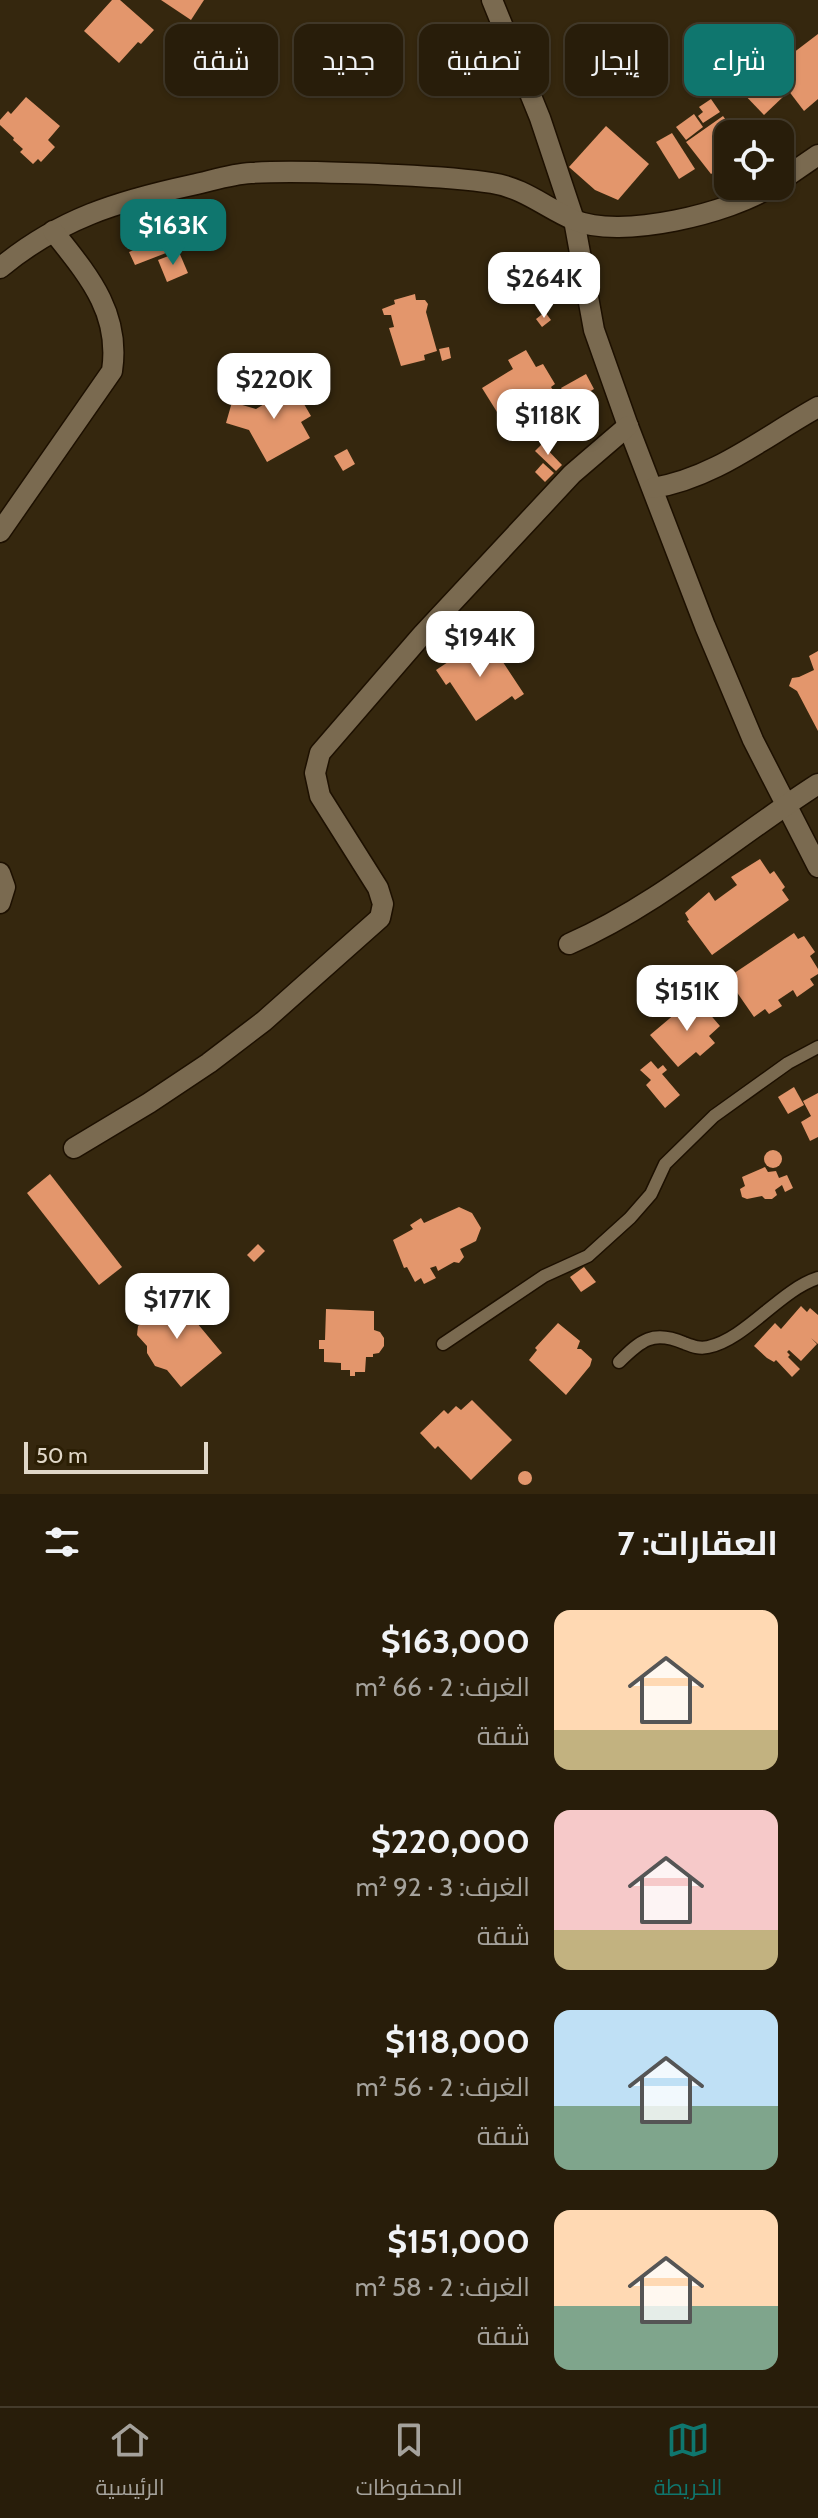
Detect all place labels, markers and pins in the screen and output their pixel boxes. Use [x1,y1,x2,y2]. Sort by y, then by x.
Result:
pin: $163K [117,199,229,267]
pin: $264K [488,252,600,320]
pin: $220K [218,353,330,421]
pin: $118K [492,389,604,457]
pin: $194K [424,611,536,679]
pin: $151K [631,965,743,1033]
pin: $177K [121,1273,233,1341]

